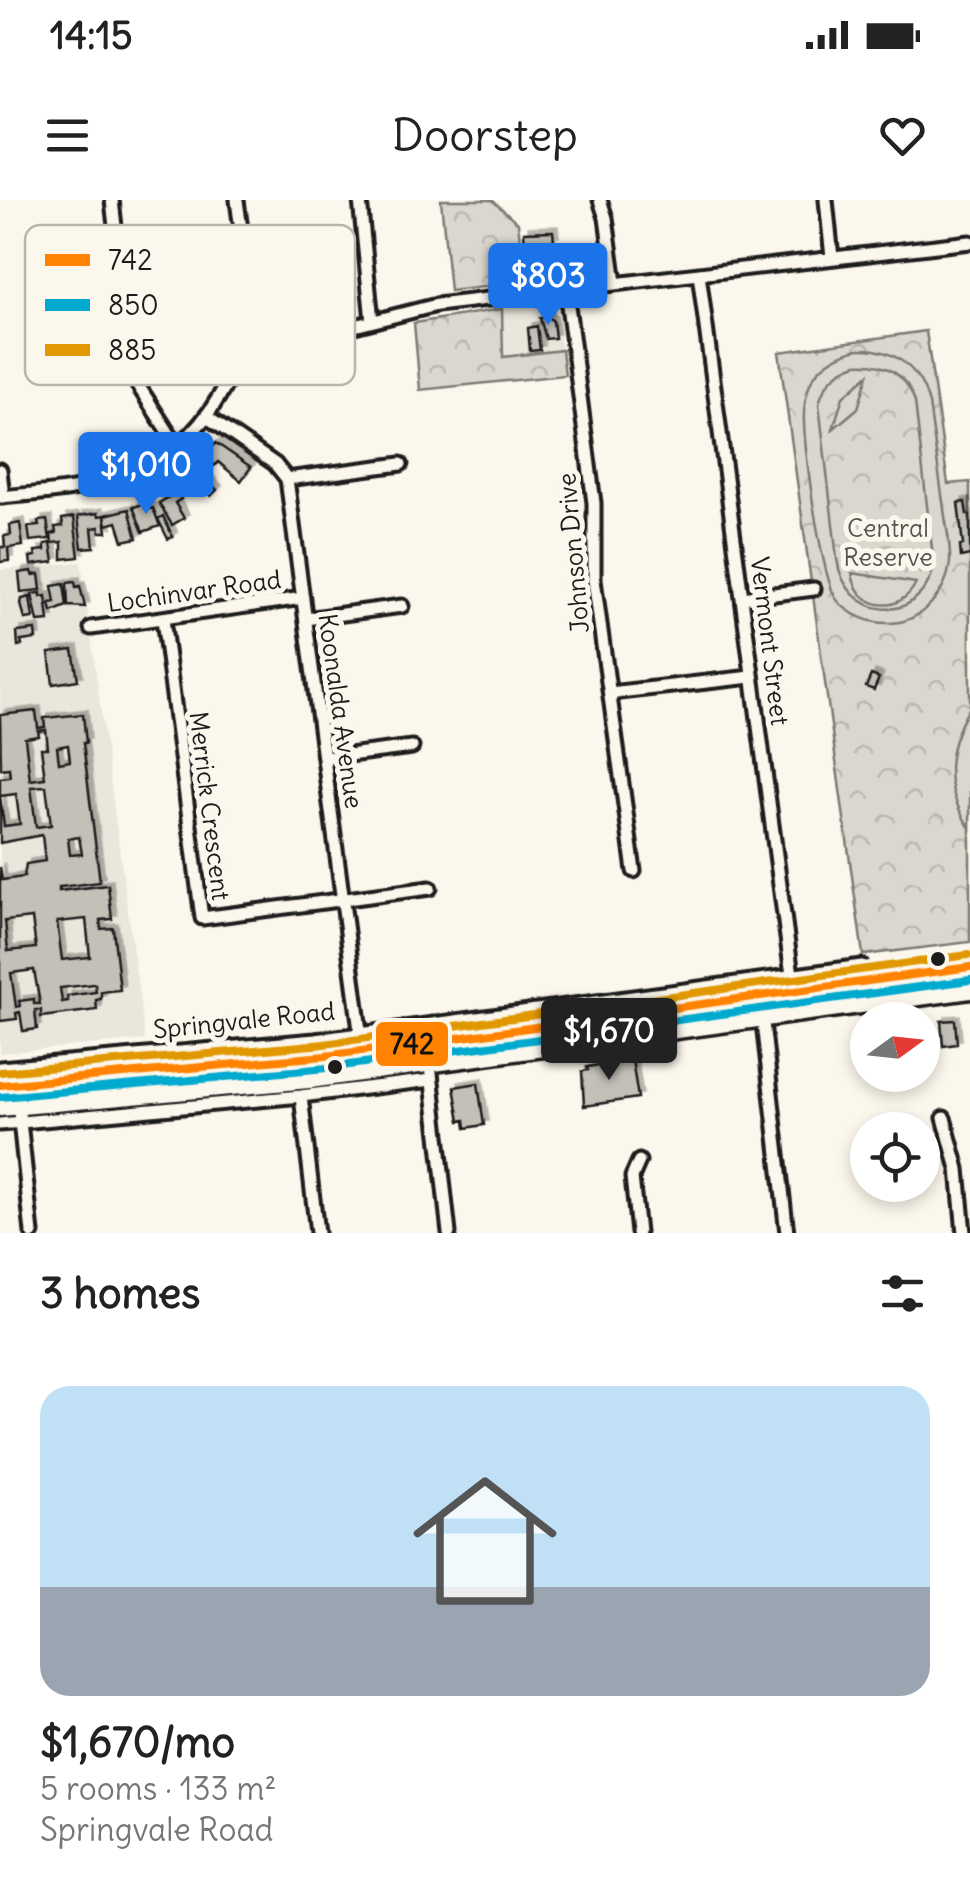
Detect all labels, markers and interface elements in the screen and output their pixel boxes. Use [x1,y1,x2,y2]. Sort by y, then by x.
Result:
text: 14:15 [50,12,133,59]
text: Doorstep [392,107,578,163]
icon: menu [40,108,95,163]
icon: heart [875,108,930,163]
legend [25,225,355,385]
text: 742 [108,242,153,278]
pin: $803 [489,243,607,328]
text: $803 [510,255,586,296]
text: 850 [108,287,159,323]
text: 885 [108,332,156,368]
pin: $1,010 [65,432,227,517]
text: $1,010 [100,444,192,485]
street label: Johnson Drive [550,472,596,634]
park label: Central Reserve [843,512,933,573]
street label: Vermont Street [744,555,796,727]
street label: Lochinvar Road [105,563,283,619]
street label: Koonalda Avenue [311,612,371,810]
street label: Merrick Crescent [183,710,237,902]
unlabelled marker [928,949,948,969]
street label: Springvale Road [152,995,336,1045]
pin: $1,670 [528,998,690,1083]
north arrow [850,1002,940,1092]
map controls [850,1002,940,1202]
text: $1,670 [563,1010,655,1051]
line badge: 742 [374,1020,450,1068]
text: 742 [390,1026,434,1062]
unlabelled marker [325,1057,345,1077]
button: locate [850,1112,940,1202]
icon: filters [875,1266,930,1321]
text: 3 homes [40,1267,200,1319]
icon: home [395,1451,575,1631]
text: $1,670/mo [40,1716,235,1768]
text: 5 rooms · 133 m² [40,1768,276,1809]
text: Springvale Road [40,1809,273,1850]

